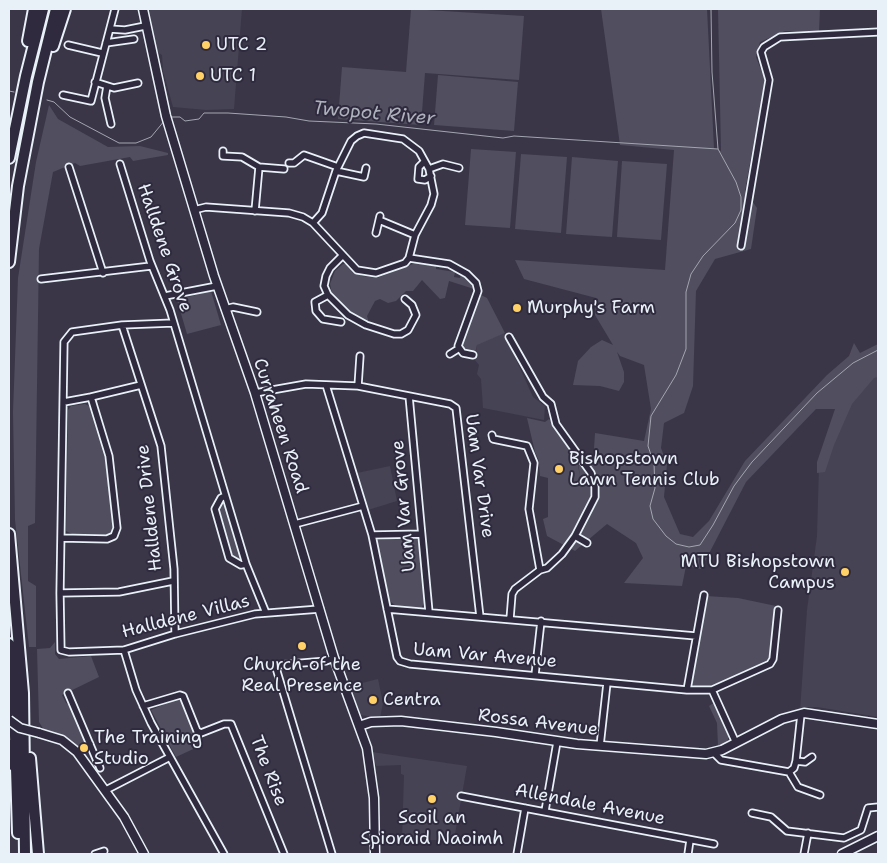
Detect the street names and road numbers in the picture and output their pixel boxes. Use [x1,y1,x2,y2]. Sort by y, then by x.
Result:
street label: Halldene Grove [132,181,196,315]
street label: Curraheen Road [248,356,312,496]
street label: Uam Var Drive [460,413,498,539]
street label: Uam Var Grove [387,439,421,573]
street label: Halldene Drive [133,444,167,572]
street label: Halldene Villas [120,591,252,643]
street label: Uam Var Avenue [412,639,558,673]
street label: Rossa Avenue [477,705,599,741]
street label: The Rise [245,733,291,809]
street label: Allendale Avenue [513,780,667,830]

